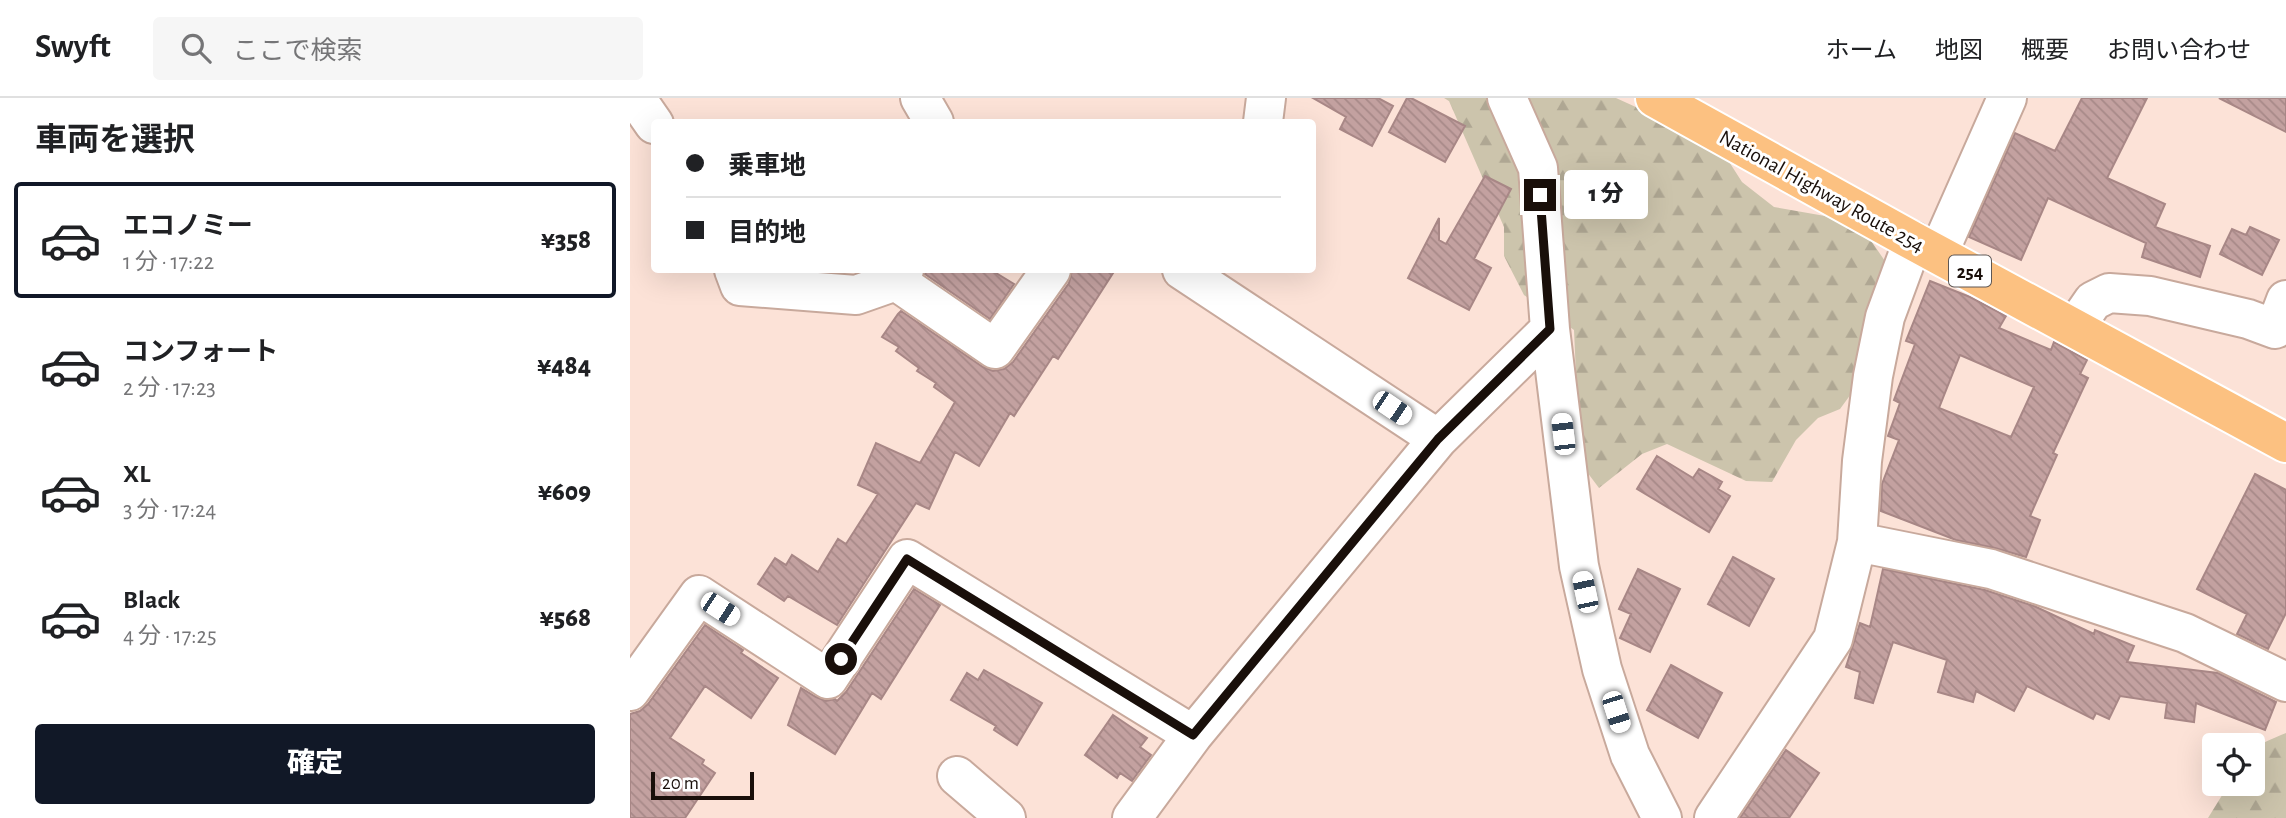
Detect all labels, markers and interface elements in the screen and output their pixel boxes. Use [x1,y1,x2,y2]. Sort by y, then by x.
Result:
search box [153,17,643,80]
icon: search [177,29,215,67]
text: Swyft [35,31,111,64]
text: ここで検索 [233,38,363,64]
text: ホーム [1826,39,1897,63]
text: 地図 [1935,39,1983,63]
text: 概要 [2021,39,2069,63]
text: お問い合わせ [2107,39,2251,63]
text: 車両を選択 [35,124,195,156]
street label: National Highway Route 254 [1716,126,1928,256]
text: 乗車地 [728,153,806,179]
callout: 1 分 [1564,170,1648,220]
route end [1524,179,1556,211]
text: 1 分 [1589,183,1623,206]
icon: car [39,209,102,272]
text: エコノミー [123,213,253,239]
text: 目的地 [728,220,806,246]
text: ¥358 [541,227,591,253]
text: 1 分 · 17:22 [123,251,214,274]
road number: 254 [1949,256,1991,286]
icon: car [39,335,102,398]
text: コンフォート [123,339,278,365]
text: ¥484 [537,353,591,379]
text: 2 分 · 17:23 [123,377,216,400]
car [1369,388,1416,428]
car [1551,412,1576,456]
icon: car [39,461,102,524]
text: XL [123,461,150,487]
text: ¥609 [538,479,591,505]
text: 3 分 · 17:24 [123,499,216,522]
car [1571,569,1600,615]
icon: car [39,587,102,650]
text: Black [123,587,180,613]
car [697,589,744,629]
text: ¥568 [540,605,591,631]
text: 4 分 · 17:25 [123,625,217,648]
route start [825,643,857,675]
car [1600,689,1633,735]
button: 確定 [35,724,595,804]
map controls [2202,733,2265,796]
button: locate [2202,733,2265,796]
scale bar [651,769,754,801]
text: 20 m [662,774,699,793]

